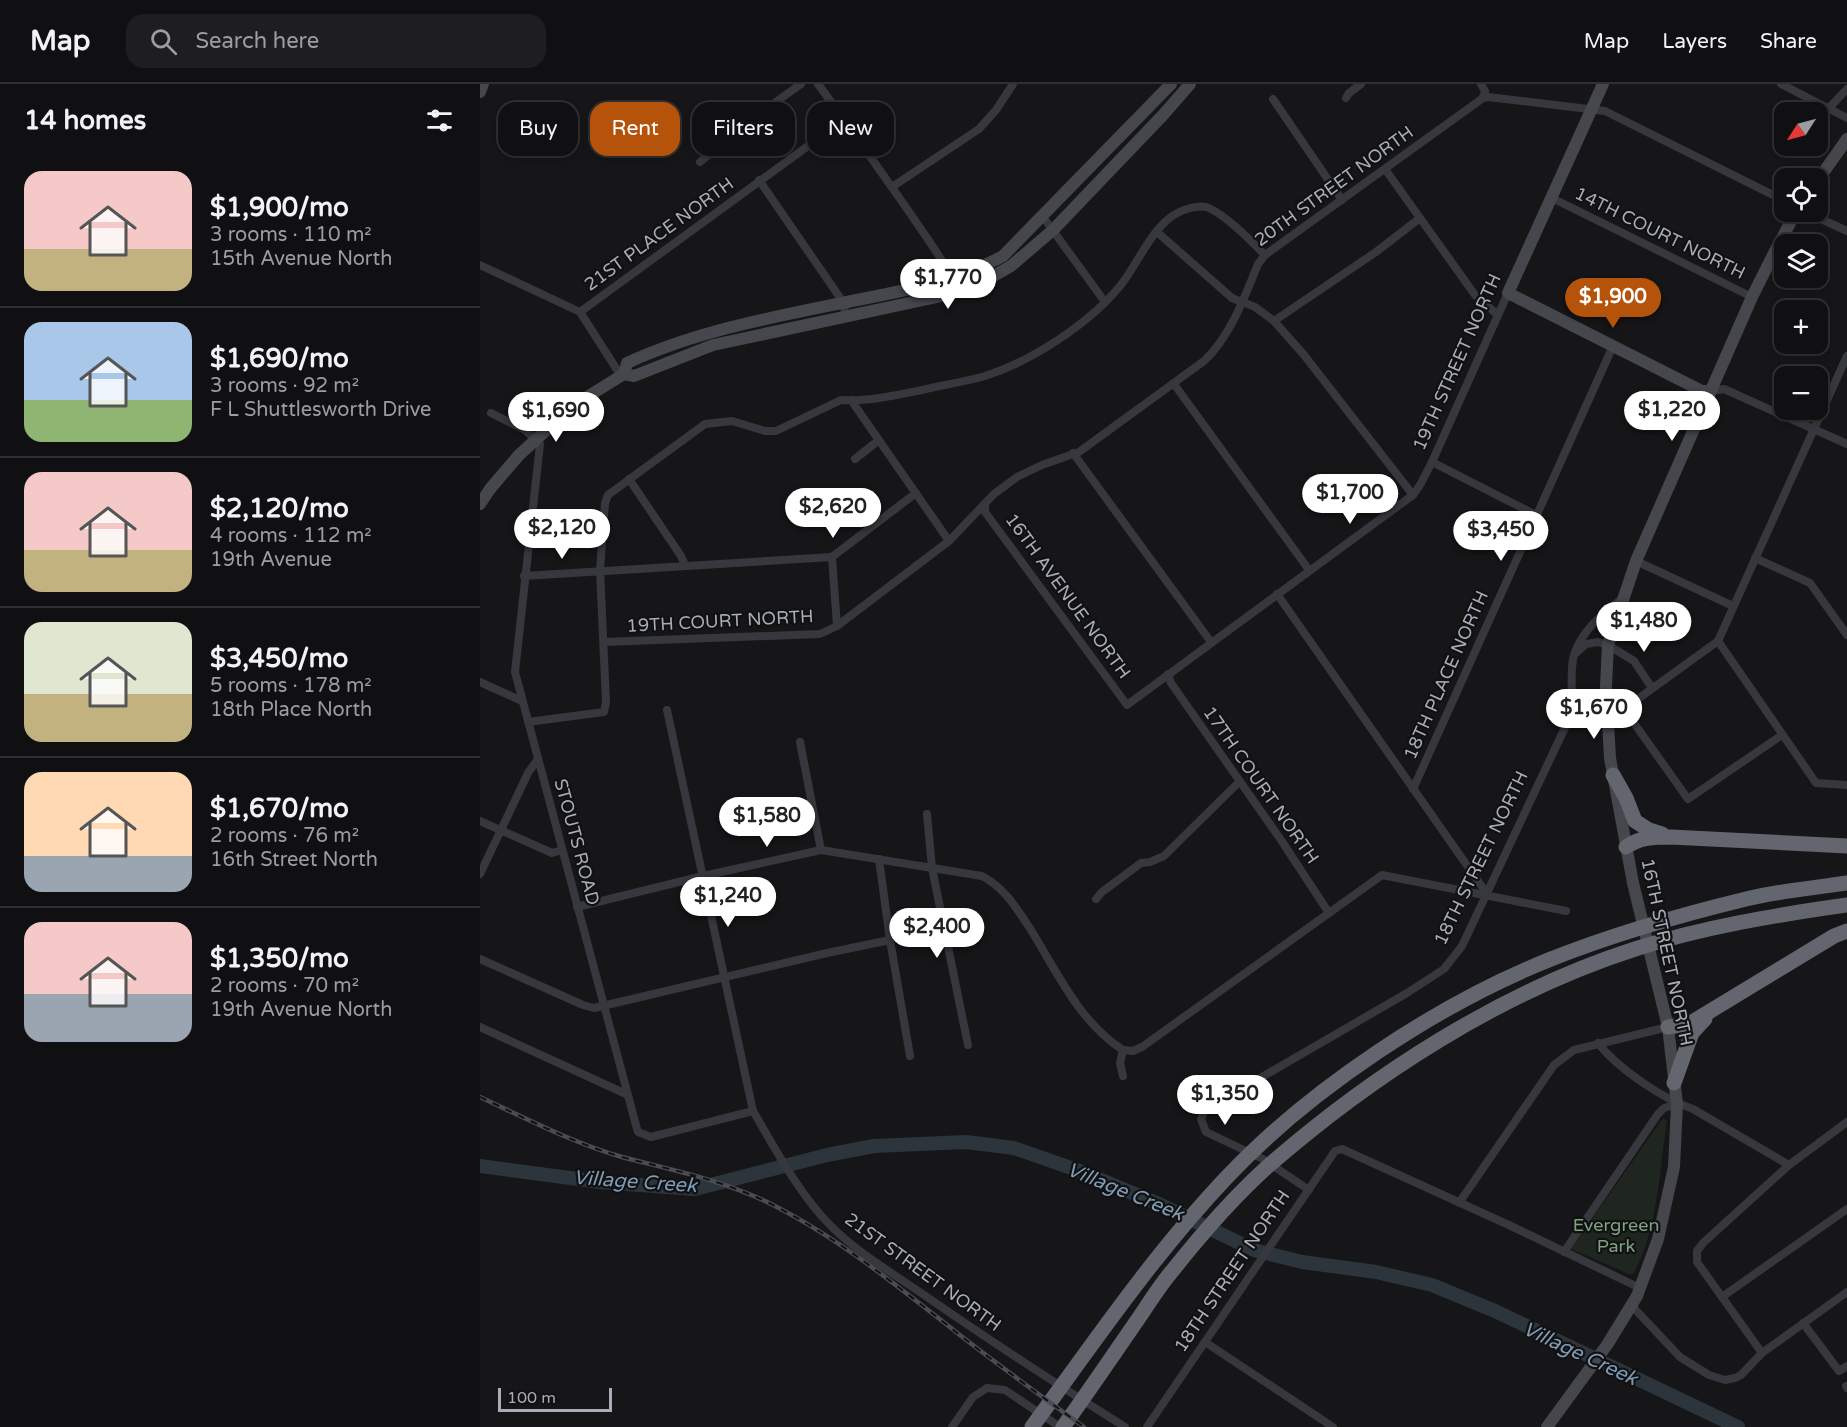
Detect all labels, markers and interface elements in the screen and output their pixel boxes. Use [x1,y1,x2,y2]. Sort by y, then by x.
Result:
search box [126,14,546,68]
text: Map [30,24,90,58]
icon: search [147,25,180,58]
text: Search here [195,28,319,54]
text: Map [1584,29,1629,54]
text: Layers [1662,29,1727,54]
text: Share [1760,29,1817,54]
chip: Buy [498,102,578,156]
chip: Rent [590,102,680,156]
chip: Filters [692,102,795,156]
chip: New [807,102,894,156]
north arrow [1774,102,1828,156]
map controls [1774,102,1828,420]
icon: filters [423,104,456,137]
text: 14 homes [24,105,146,136]
street label: 20TH STREET NORTH [1250,121,1418,251]
button: locate [1774,168,1828,222]
street label: 21ST PLACE NORTH [580,172,738,296]
street label: 14TH COURT NORTH [1571,182,1749,284]
text: $1,900/mo [210,192,349,223]
icon: home [72,195,144,267]
text: 3 rooms · 110 m² [210,223,372,247]
button: layers [1774,234,1828,288]
text: 15th Avenue North [210,247,392,271]
pin: $1,770 [899,259,997,310]
text: $1,770 [914,266,982,290]
street label: 19TH STREET NORTH [1408,270,1506,454]
pin: $1,900 [1564,278,1662,329]
text: $1,900 [1579,285,1647,309]
button: + [1774,300,1828,354]
text: $1,690/mo [210,343,349,374]
icon: home [72,346,144,418]
button: − [1774,366,1828,420]
text: 3 rooms · 92 m² [210,374,359,398]
pin: $1,220 [1623,391,1721,442]
pin: $1,690 [507,392,605,443]
text: F L Shuttlesworth Drive [210,398,431,422]
text: $1,220 [1638,398,1706,422]
text: $1,690 [522,399,590,423]
pin: $1,700 [1301,474,1399,525]
text: $1,700 [1316,481,1384,505]
pin: $2,620 [784,488,882,539]
text: $2,120/mo [210,493,349,524]
text: $2,620 [799,495,867,519]
icon: home [72,496,144,568]
pin: $2,120 [513,509,611,560]
street label: 16TH AVENUE NORTH [1001,509,1135,683]
pin: $3,450 [1452,511,1550,562]
text: $2,120 [528,516,596,540]
text: $3,450 [1467,518,1535,542]
text: 4 rooms · 112 m² [210,524,372,548]
text: 19th Avenue [210,548,332,572]
street label: 18TH PLACE NORTH [1399,587,1493,763]
pin: $1,480 [1595,602,1693,653]
street label: 19TH COURT NORTH [626,605,814,637]
text: $1,480 [1610,609,1678,633]
text: $3,450/mo [210,643,348,674]
icon: home [72,646,144,718]
text: 5 rooms · 178 m² [210,674,372,698]
pin: $1,670 [1545,689,1643,740]
text: $1,670 [1560,696,1628,720]
text: 18th Place North [210,698,372,722]
street label: 17TH COURT NORTH [1198,702,1324,868]
street label: 18TH STREET NORTH [1429,767,1533,949]
street label: STOUTS ROAD [550,776,604,908]
text: $1,670/mo [210,793,349,824]
icon: home [72,796,144,868]
pin: $1,580 [718,797,816,848]
text: $1,580 [733,804,801,828]
text: 2 rooms · 76 m² [210,824,359,848]
text: 16th Street North [210,848,378,872]
street label: 16TH STREET NORTH [1636,856,1698,1048]
pin: $1,240 [679,877,777,928]
text: $1,240 [694,884,762,908]
pin: $2,400 [888,908,986,959]
text: $2,400 [903,915,971,939]
text: $1,350/mo [210,943,349,974]
icon: home [72,946,144,1018]
text: 2 rooms · 70 m² [210,974,359,998]
text: 19th Avenue North [210,998,392,1022]
pin: $1,350 [1176,1075,1274,1126]
text: $1,350 [1191,1082,1259,1106]
water label: Village Creek [1063,1158,1189,1227]
water label: Village Creek [572,1166,700,1198]
street label: 18TH STREET NORTH [1169,1186,1295,1356]
street label: 21ST STREET NORTH [841,1208,1005,1336]
park label: Evergreen Park [1573,1214,1659,1257]
water label: Village Creek [1519,1317,1643,1392]
scale bar [498,1385,612,1412]
text: 100 m [507,1388,556,1408]

